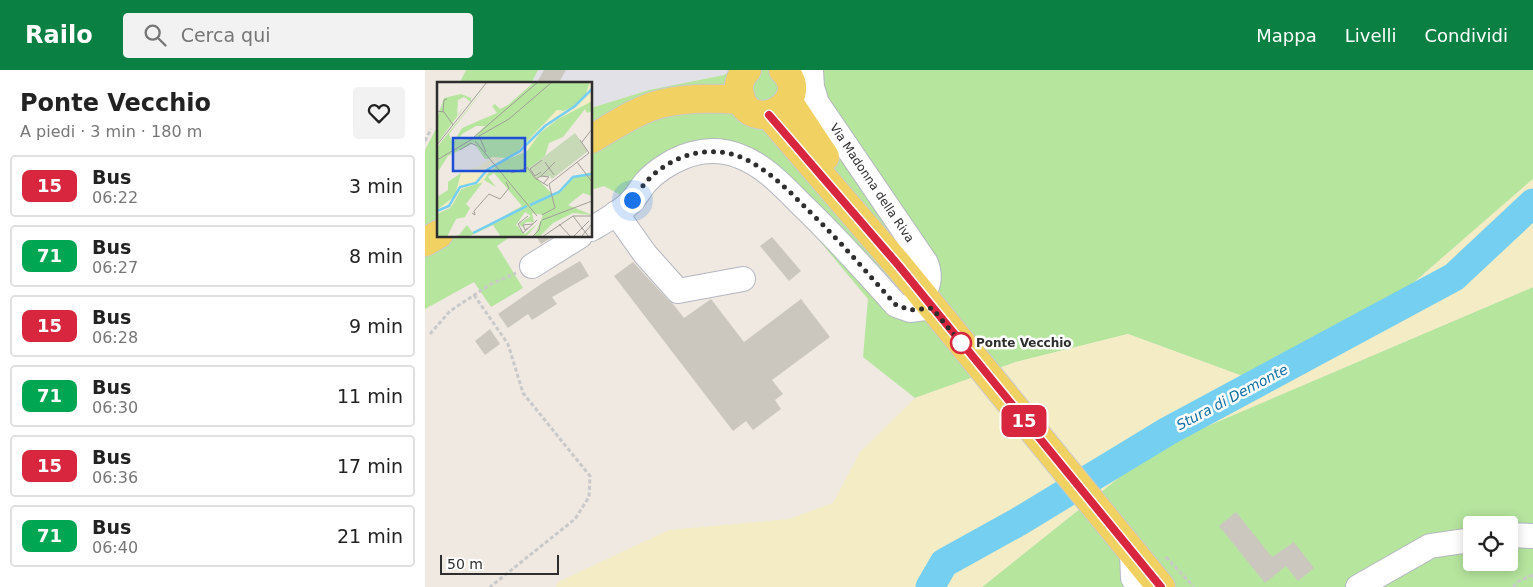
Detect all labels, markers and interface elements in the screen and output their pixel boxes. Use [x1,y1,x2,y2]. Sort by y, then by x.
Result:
search box [123,13,473,58]
text: Railo [25,21,93,49]
icon: search [141,21,169,49]
text: Cerca qui [181,24,271,46]
text: Mappa [1256,25,1317,46]
text: Livelli [1345,25,1397,46]
text: Condividi [1425,25,1508,46]
inset map [437,82,593,238]
button: heart [353,87,405,139]
text: Ponte Vecchio [20,89,211,117]
street label: Via Madonna della Riva [827,121,917,245]
text: A piedi · 3 min · 180 m [20,122,202,141]
text: Bus [92,166,131,188]
text: 15 [37,175,62,196]
text: 3 min [349,175,403,197]
text: 06:22 [92,188,138,207]
your location [620,188,645,213]
text: Bus [92,236,131,258]
text: 71 [37,245,62,266]
text: 8 min [349,245,403,267]
text: 06:27 [92,258,138,277]
text: Bus [92,306,131,328]
text: 15 [37,315,62,336]
text: 9 min [349,315,403,337]
text: 06:28 [92,328,138,347]
marker: Ponte Vecchio [950,332,972,354]
place label: Ponte Vecchio [976,336,1072,350]
water label: Stura di Demonte [1174,361,1290,433]
text: Bus [92,376,131,398]
text: 71 [37,385,62,406]
text: 11 min [337,385,403,407]
text: 06:30 [92,398,138,417]
line badge: 15 [1001,405,1047,437]
text: 15 [1011,410,1037,431]
text: Bus [92,446,131,468]
text: 15 [37,455,62,476]
text: 17 min [337,455,403,477]
text: 06:36 [92,468,138,487]
text: Bus [92,516,131,538]
map controls [1463,516,1518,571]
button: locate [1463,516,1518,571]
text: 71 [37,525,62,546]
text: 21 min [337,525,403,547]
text: 06:40 [92,538,138,557]
scale bar [440,552,559,575]
text: 50 m [447,556,483,572]

